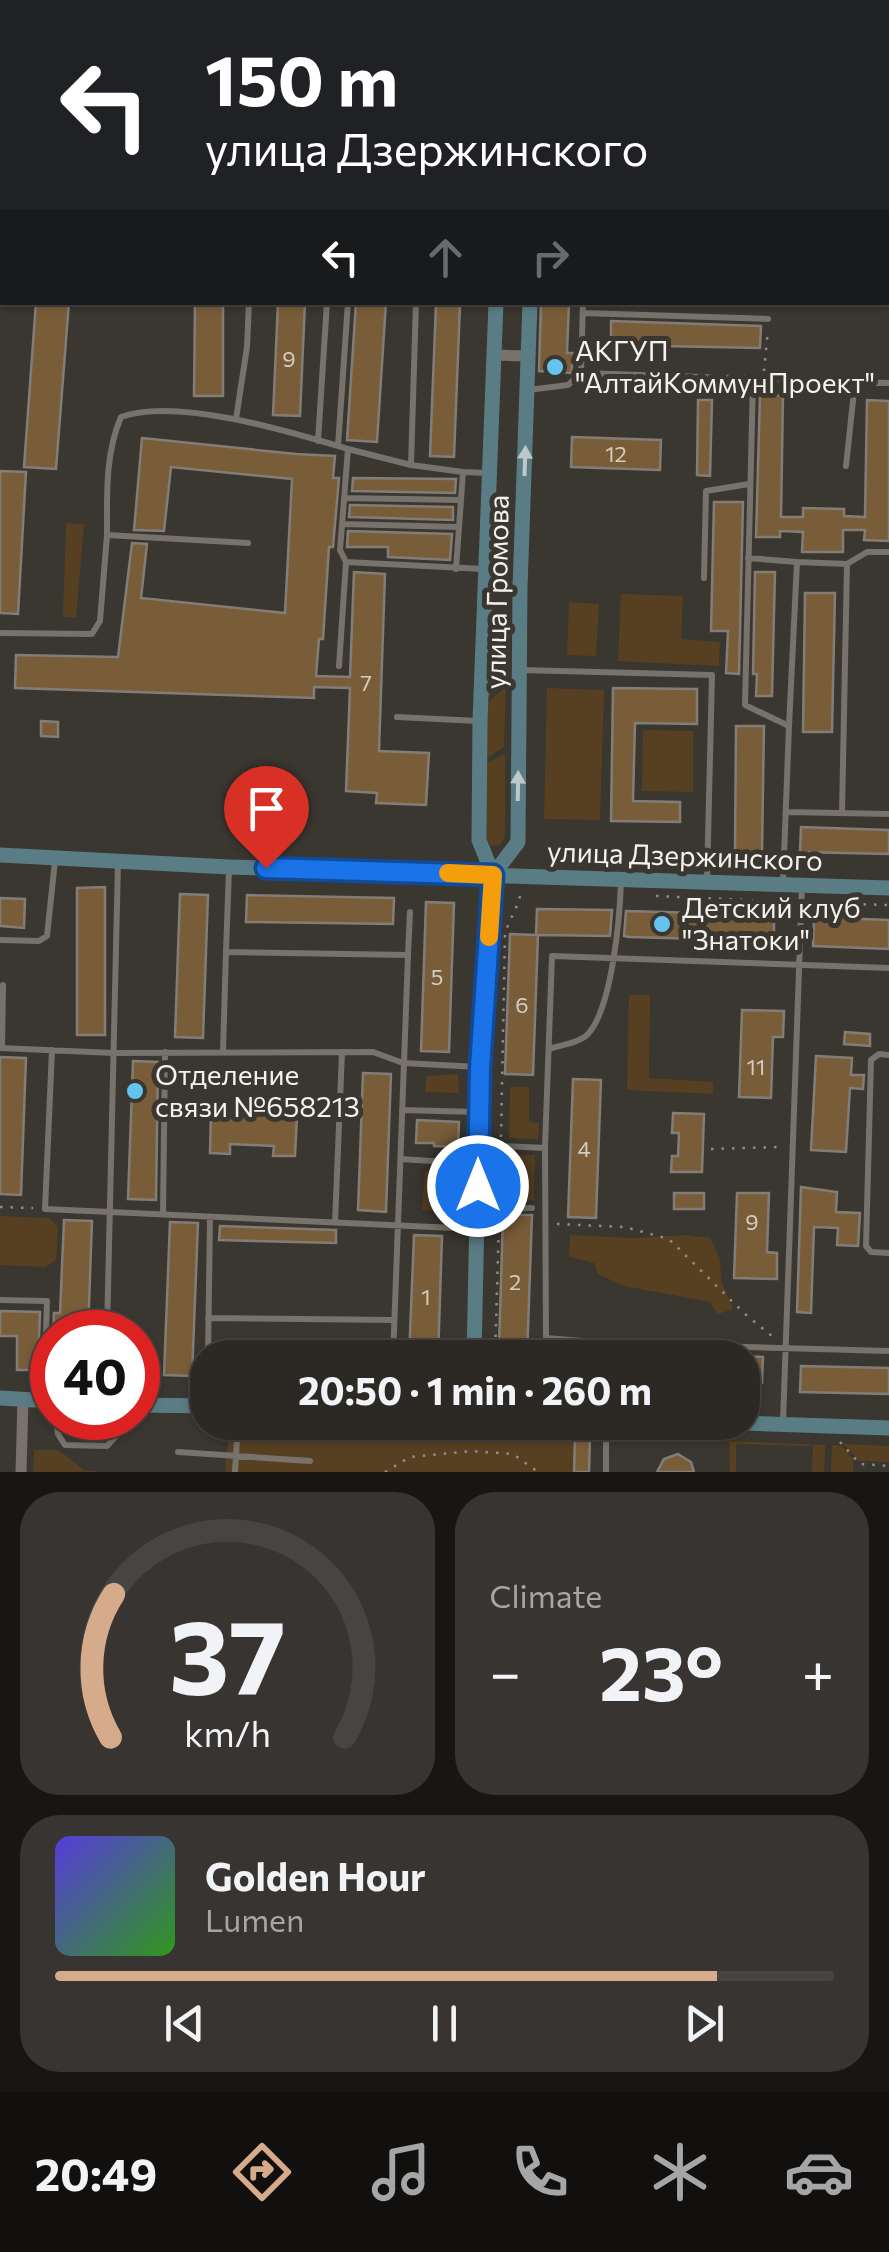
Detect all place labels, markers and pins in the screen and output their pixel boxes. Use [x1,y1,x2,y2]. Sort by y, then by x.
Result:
place label: АКГУП "АлтайКоммунПроект" [575,333,875,399]
marker: АКГУП "АлтайКоммунПроект" [544,356,566,378]
pin [224,766,309,869]
place label: Детский клуб "Знатоки" [682,890,861,956]
marker: Детский клуб "Знатоки" [651,913,673,935]
place label: Отделение связи №658213 [155,1057,360,1123]
marker: Отделение связи №658213 [124,1080,146,1102]

